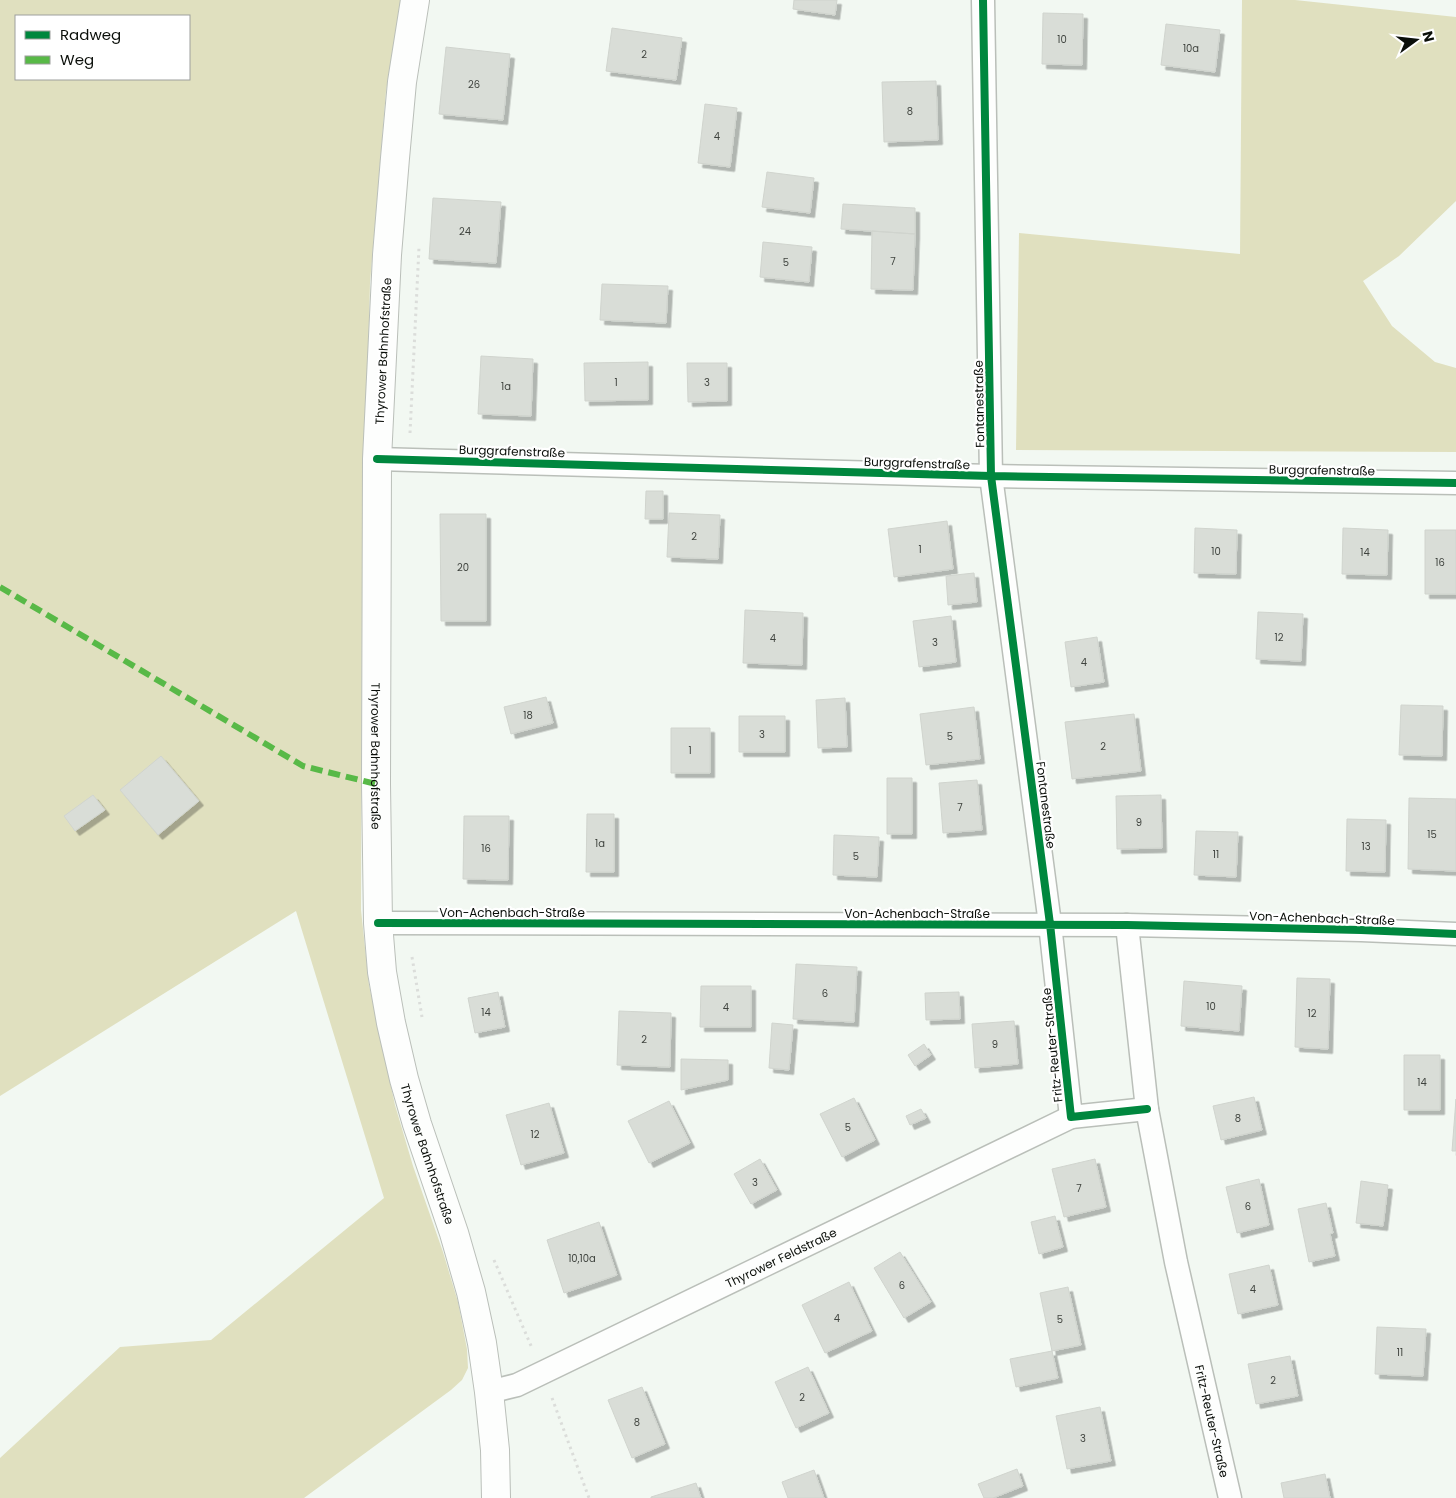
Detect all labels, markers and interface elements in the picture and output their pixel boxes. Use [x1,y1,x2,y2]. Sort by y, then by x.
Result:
legend [15,15,190,80]
north arrow [1391,15,1441,65]
text: Radweg [60,24,121,45]
text: N [1418,29,1440,44]
house number: 10 [1057,32,1067,47]
house number: 10a [1183,41,1199,56]
house number: 2 [641,47,647,62]
text: Weg [60,49,94,70]
house number: 26 [468,77,480,92]
house number: 8 [907,104,913,119]
house number: 4 [714,129,720,144]
house number: 24 [459,224,471,239]
house number: 7 [890,254,896,269]
house number: 5 [783,255,789,270]
street label: Thyrower Bahnhofstraße [371,277,395,425]
street label: Fontanestraße [970,360,988,448]
house number: 1 [614,375,618,390]
house number: 3 [704,375,710,390]
house number: 1a [501,379,511,394]
street label: Burggrafenstraße [459,441,565,461]
street label: Burggrafenstraße [864,453,970,473]
street label: Burggrafenstraße [1269,461,1375,479]
house number: 2 [691,529,697,544]
house number: 1 [918,542,922,557]
house number: 10 [1211,544,1221,559]
house number: 14 [1360,545,1370,560]
house number: 16 [1435,555,1445,570]
house number: 20 [457,560,469,575]
house number: 12 [1275,630,1284,645]
house number: 4 [770,631,776,646]
house number: 3 [932,635,938,650]
house number: 4 [1081,655,1087,670]
street label: Thyrower Bahnhofstraße [367,682,385,830]
house number: 18 [523,708,533,723]
house number: 3 [759,727,765,742]
house number: 5 [947,729,953,744]
house number: 2 [1100,739,1106,754]
house number: 1 [688,743,692,758]
street label: Fontanestraße [1032,760,1060,850]
house number: 7 [957,800,963,815]
house number: 9 [1136,815,1142,830]
house number: 15 [1427,827,1437,842]
house number: 1a [595,836,605,851]
house number: 13 [1361,839,1371,854]
house number: 16 [481,841,491,856]
house number: 11 [1213,847,1219,862]
house number: 5 [853,849,859,864]
street label: Von-Achenbach-Straße [439,904,585,921]
street label: Von-Achenbach-Straße [844,905,990,922]
street label: Von-Achenbach-Straße [1249,907,1395,929]
house number: 6 [822,986,828,1001]
street label: Fritz-Reuter-Straße [1038,987,1066,1103]
house number: 10 [1206,999,1216,1014]
house number: 4 [723,1000,729,1015]
house number: 14 [481,1005,491,1020]
house number: 12 [1308,1006,1317,1021]
house number: 2 [641,1032,647,1047]
house number: 9 [992,1037,998,1052]
house number: 14 [1417,1075,1427,1090]
street label: Thyrower Bahnhofstraße [397,1081,459,1227]
house number: 8 [1235,1111,1241,1126]
house number: 5 [845,1120,851,1135]
house number: 12 [531,1127,540,1142]
house number: 3 [752,1175,758,1190]
house number: 7 [1076,1181,1082,1196]
house number: 6 [1245,1199,1251,1214]
street label: Thyrower Feldstraße [722,1223,839,1291]
house number: 10,10a [568,1251,596,1266]
house number: 6 [899,1278,905,1293]
house number: 4 [1250,1282,1256,1297]
house number: 4 [834,1311,840,1326]
house number: 5 [1057,1312,1063,1327]
house number: 11 [1397,1345,1403,1360]
street label: Fritz-Reuter-Straße [1191,1363,1234,1479]
house number: 2 [1270,1373,1276,1388]
house number: 2 [799,1390,805,1405]
house number: 8 [634,1415,640,1430]
house number: 3 [1080,1431,1086,1446]

